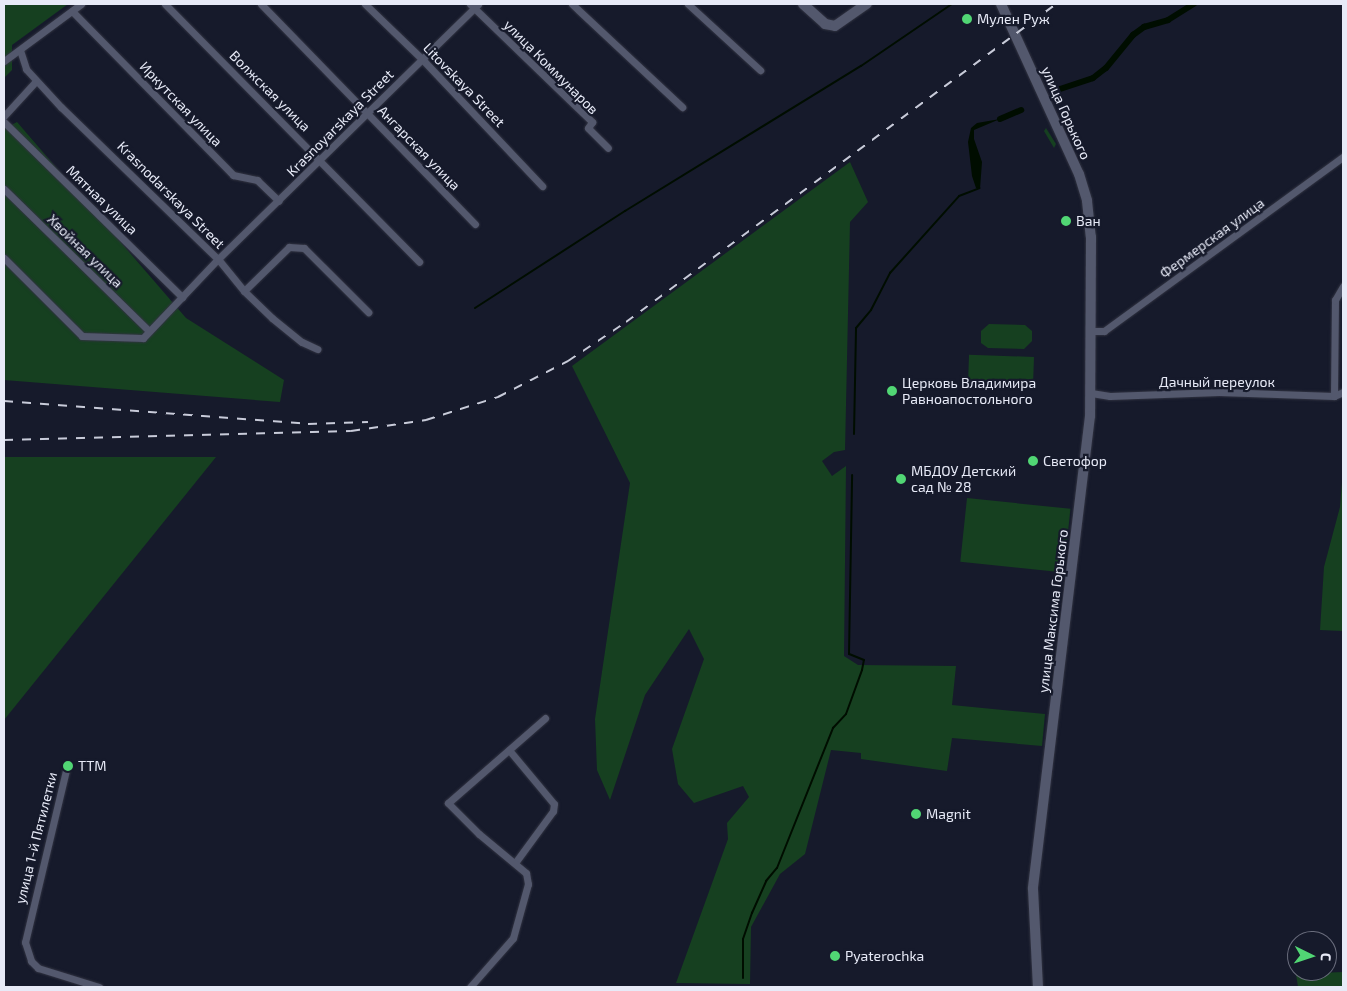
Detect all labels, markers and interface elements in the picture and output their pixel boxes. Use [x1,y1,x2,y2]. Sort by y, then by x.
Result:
place label: Мулен Руж [977,11,1050,27]
marker: Мулен Руж [961,13,973,25]
street label: улица Коммунаров [500,16,602,118]
street label: Litovskaya Street [420,40,508,130]
street label: Волжская улица [226,47,314,135]
street label: Иркутская улица [136,58,226,150]
street label: улица Горького [1038,64,1094,162]
street label: Krasnoyarskaya Street [283,66,397,180]
street label: Ангарская улица [374,102,464,194]
street label: Krasnodarskaya Street [114,138,228,252]
street label: Мятная улица [63,162,141,238]
street label: Фермерская улица [1156,194,1268,282]
street label: Хвойная улица [44,211,126,291]
place label: Ван [1076,213,1101,229]
marker: Ван [1060,215,1072,227]
street label: Дачный переулок [1159,374,1275,390]
place label: Церковь Владимира Равноапостольного [902,375,1036,408]
marker: Церковь Владимира Равноапостольного [886,385,898,397]
place label: Светофор [1043,453,1107,469]
marker: Светофор [1027,455,1039,467]
place label: МБДОУ Детский сад № 28 [911,463,1016,496]
marker: МБДОУ Детский сад № 28 [895,473,907,485]
street label: улица Максима Горького [1035,528,1071,694]
place label: ТТМ [78,758,107,774]
marker: ТТМ [62,760,74,772]
street label: улица 1-й Пятилетки [11,770,61,906]
place label: Magnit [926,806,971,822]
marker: Magnit [910,808,922,820]
north arrow [1287,931,1337,981]
place label: Pyaterochka [845,948,924,964]
marker: Pyaterochka [829,950,841,962]
text: С [1318,952,1335,962]

